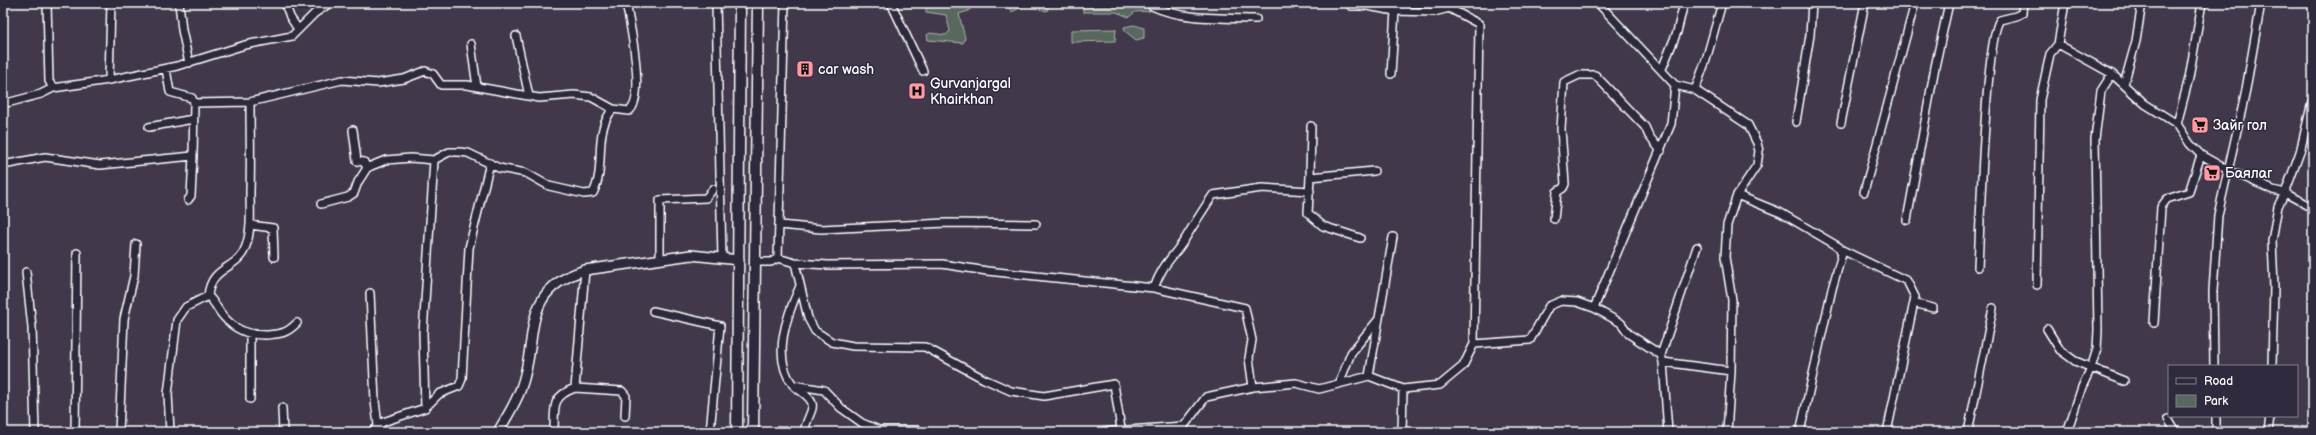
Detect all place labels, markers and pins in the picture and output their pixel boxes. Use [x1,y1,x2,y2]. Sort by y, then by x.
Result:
building icon: car wash [795,59,815,79]
place label: car wash [818,61,874,78]
place label: Gurvanjargal Khairkhan [930,75,1011,108]
hospital icon: Gurvanjargal Khairkhan [907,81,927,101]
supermarket icon: Зайг гол [2190,115,2210,135]
place label: Зайг гол [2213,117,2267,134]
supermarket icon: Баялаг [2202,163,2222,183]
place label: Баялаг [2225,165,2273,182]

